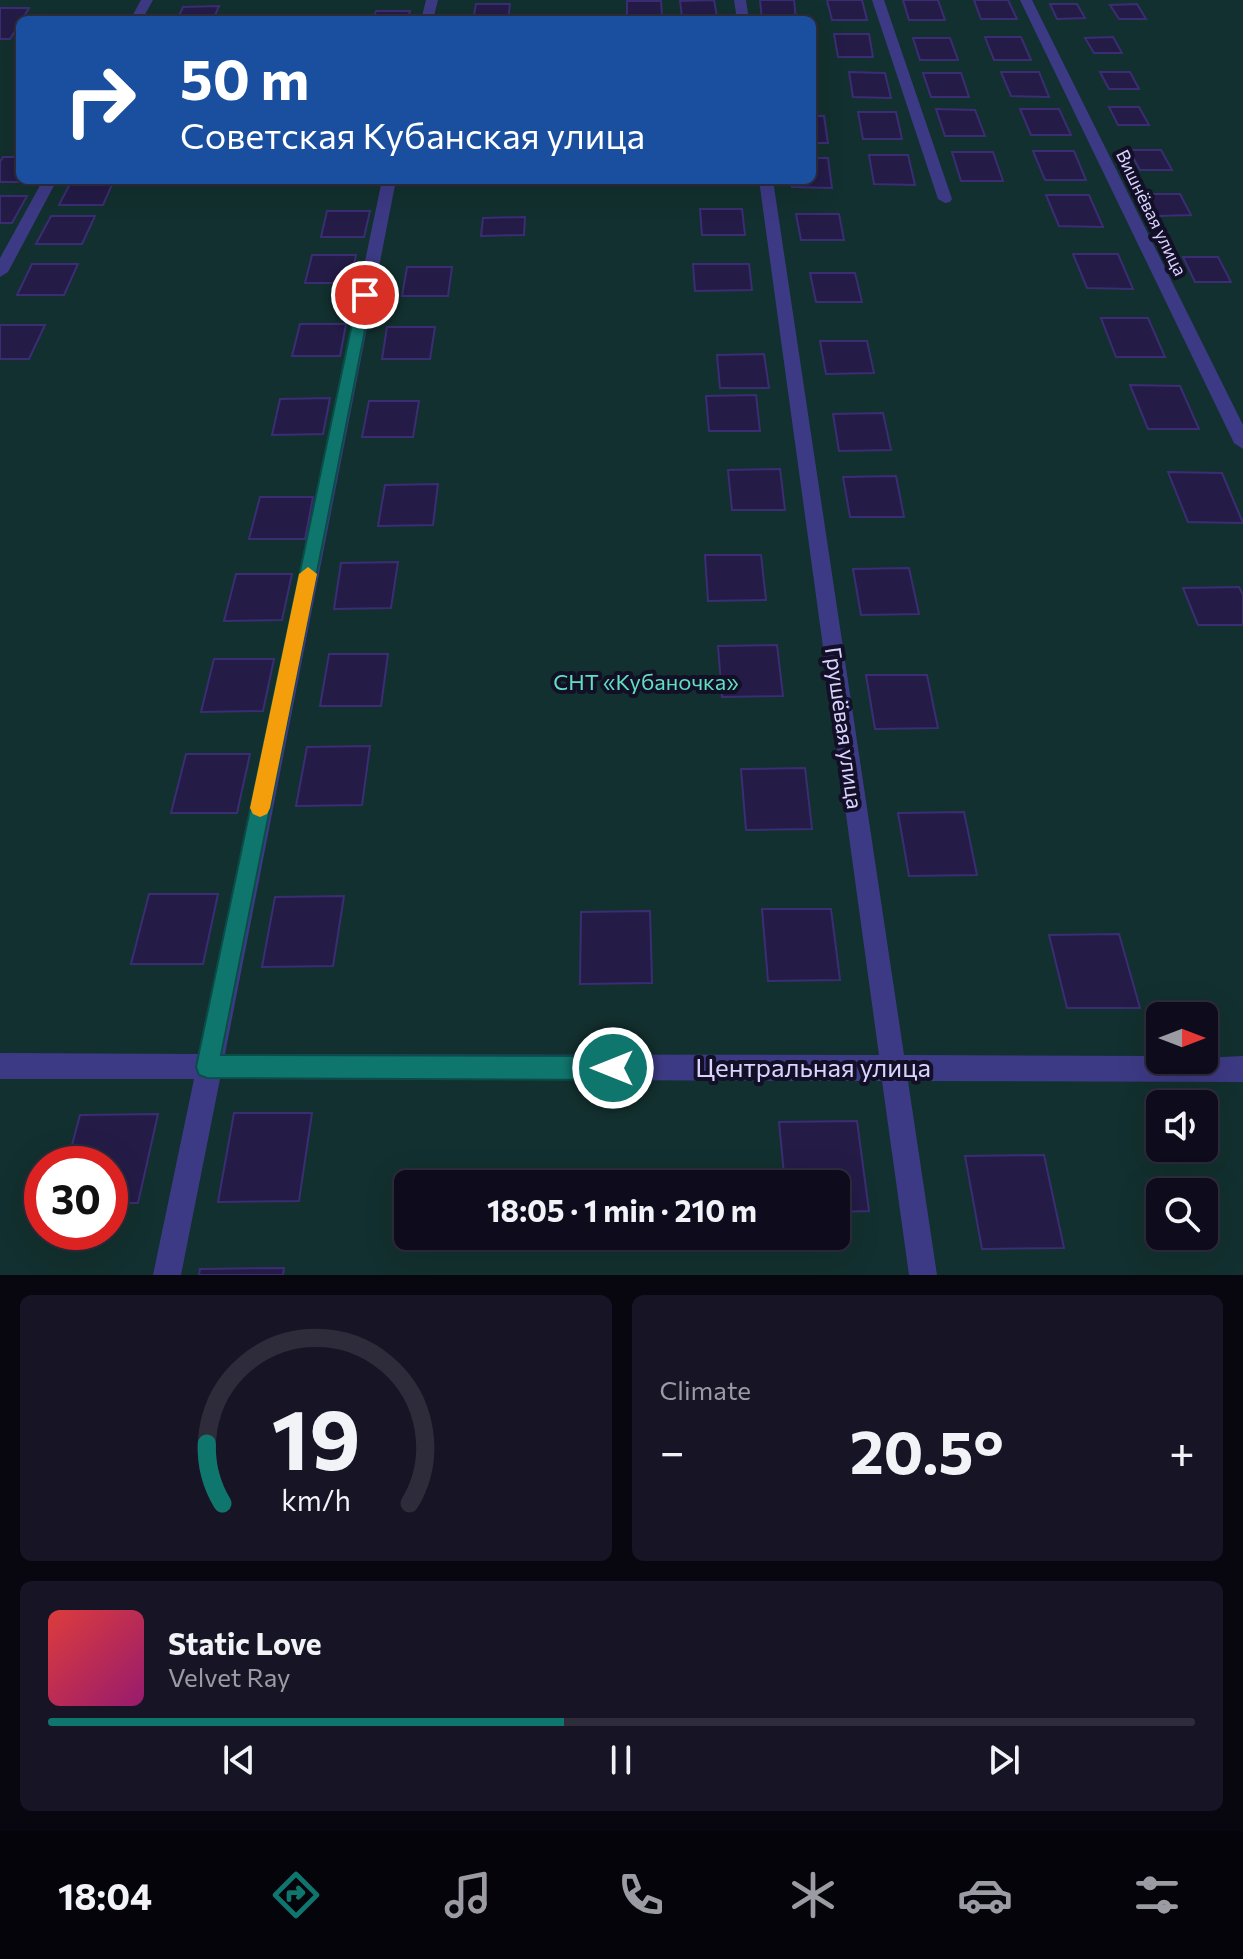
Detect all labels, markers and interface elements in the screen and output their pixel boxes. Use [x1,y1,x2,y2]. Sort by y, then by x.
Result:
text: 50 m [180,43,309,112]
icon: right [48,48,152,152]
text: Советская Кубанская улица [180,112,645,156]
street label: Вишнёвая улица [1112,146,1192,279]
pin [331,261,399,329]
icon: arrive [343,273,387,317]
street label: Грушёвая улица [820,645,869,811]
park label: СНТ «Кубаночка» [553,668,739,695]
north arrow [1146,1002,1218,1074]
map controls [1146,1002,1218,1250]
position arrow [571,1026,655,1110]
street label: Центральная улица [695,1051,931,1082]
button: sound [1146,1090,1218,1162]
speed limit sign: 30 [24,1146,128,1250]
button: search [1146,1178,1218,1250]
text: 18:05 · 1 min · 210 m [487,1191,757,1228]
text: Climate [660,1374,751,1405]
text: 19 [271,1385,360,1487]
text: 20.5° [850,1413,1004,1486]
text: − [660,1423,685,1477]
text: + [1169,1423,1195,1477]
text: km/h [281,1482,351,1517]
text: Static Love [168,1624,322,1661]
text: Velvet Ray [168,1661,291,1692]
icon: previous [217,1738,261,1782]
icon: pause [599,1738,643,1782]
icon: next [982,1738,1026,1782]
icon: directions [268,1867,324,1923]
icon: music [440,1867,496,1923]
icon: phone [613,1867,669,1923]
icon: climate [785,1867,841,1923]
icon: car [957,1867,1013,1923]
icon: filters [1129,1867,1185,1923]
text: 18:04 [58,1873,152,1917]

